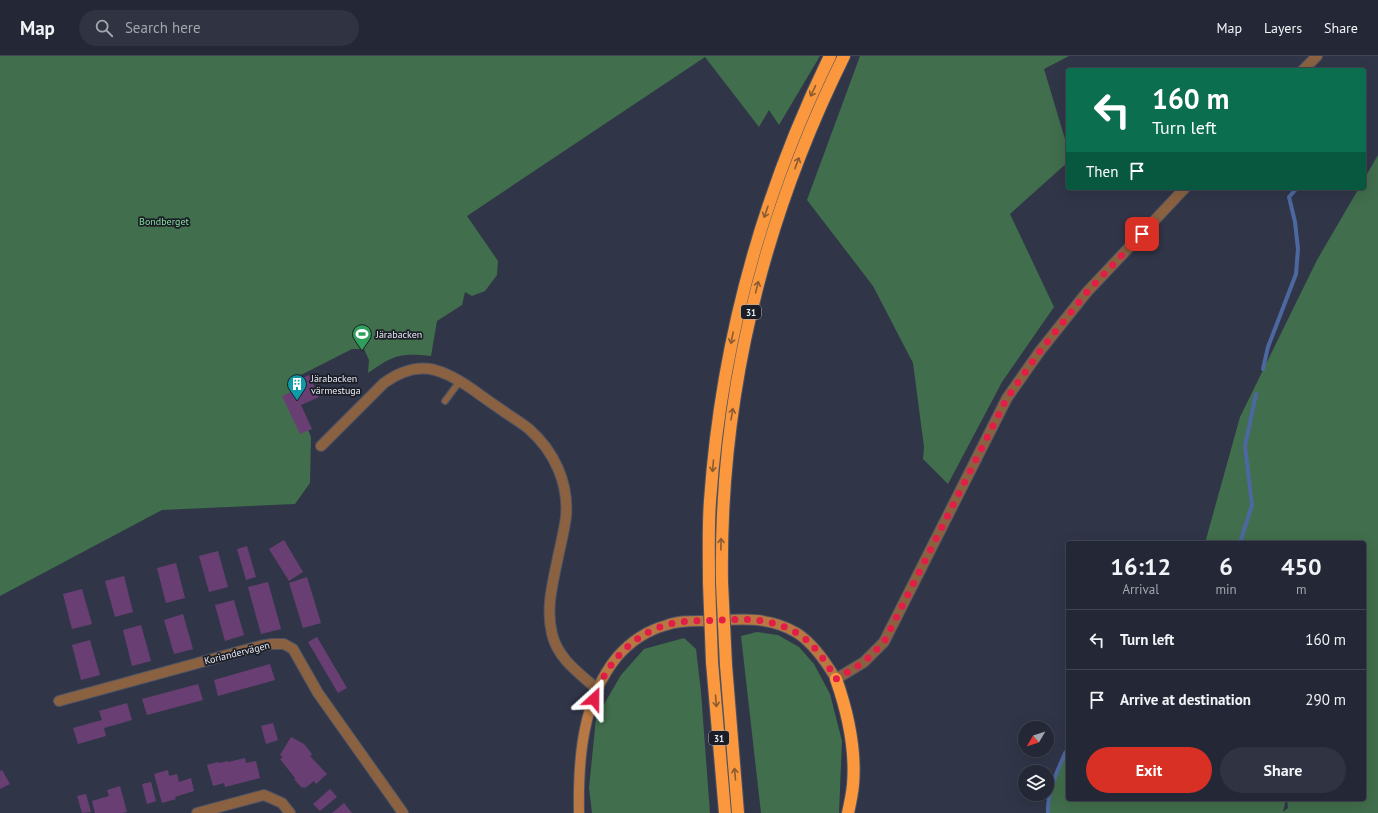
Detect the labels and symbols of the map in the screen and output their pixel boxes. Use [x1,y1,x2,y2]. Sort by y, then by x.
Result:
one-way arrow [809,85,816,97]
one-way arrow [793,157,801,169]
one-way arrow [762,206,769,219]
park label: Bondberget [139,215,189,228]
pin [1125,217,1159,251]
one-way arrow [754,280,761,293]
road number: 31 [741,305,761,319]
sports icon: Järabacken [351,323,373,351]
place label: Järabacken [375,328,422,341]
one-way arrow [728,331,736,344]
place label: Järabacken värmestuga [310,372,361,397]
building icon: Järabacken värmestuga [286,373,308,401]
one-way arrow [728,408,736,421]
one-way arrow [709,459,717,472]
one-way arrow [718,538,725,551]
street label: Koriandervägen [203,639,271,667]
position arrow [573,678,615,720]
one-way arrow [712,694,719,707]
north arrow [1018,721,1054,757]
road number: 31 [709,731,729,745]
one-way arrow [731,768,738,781]

